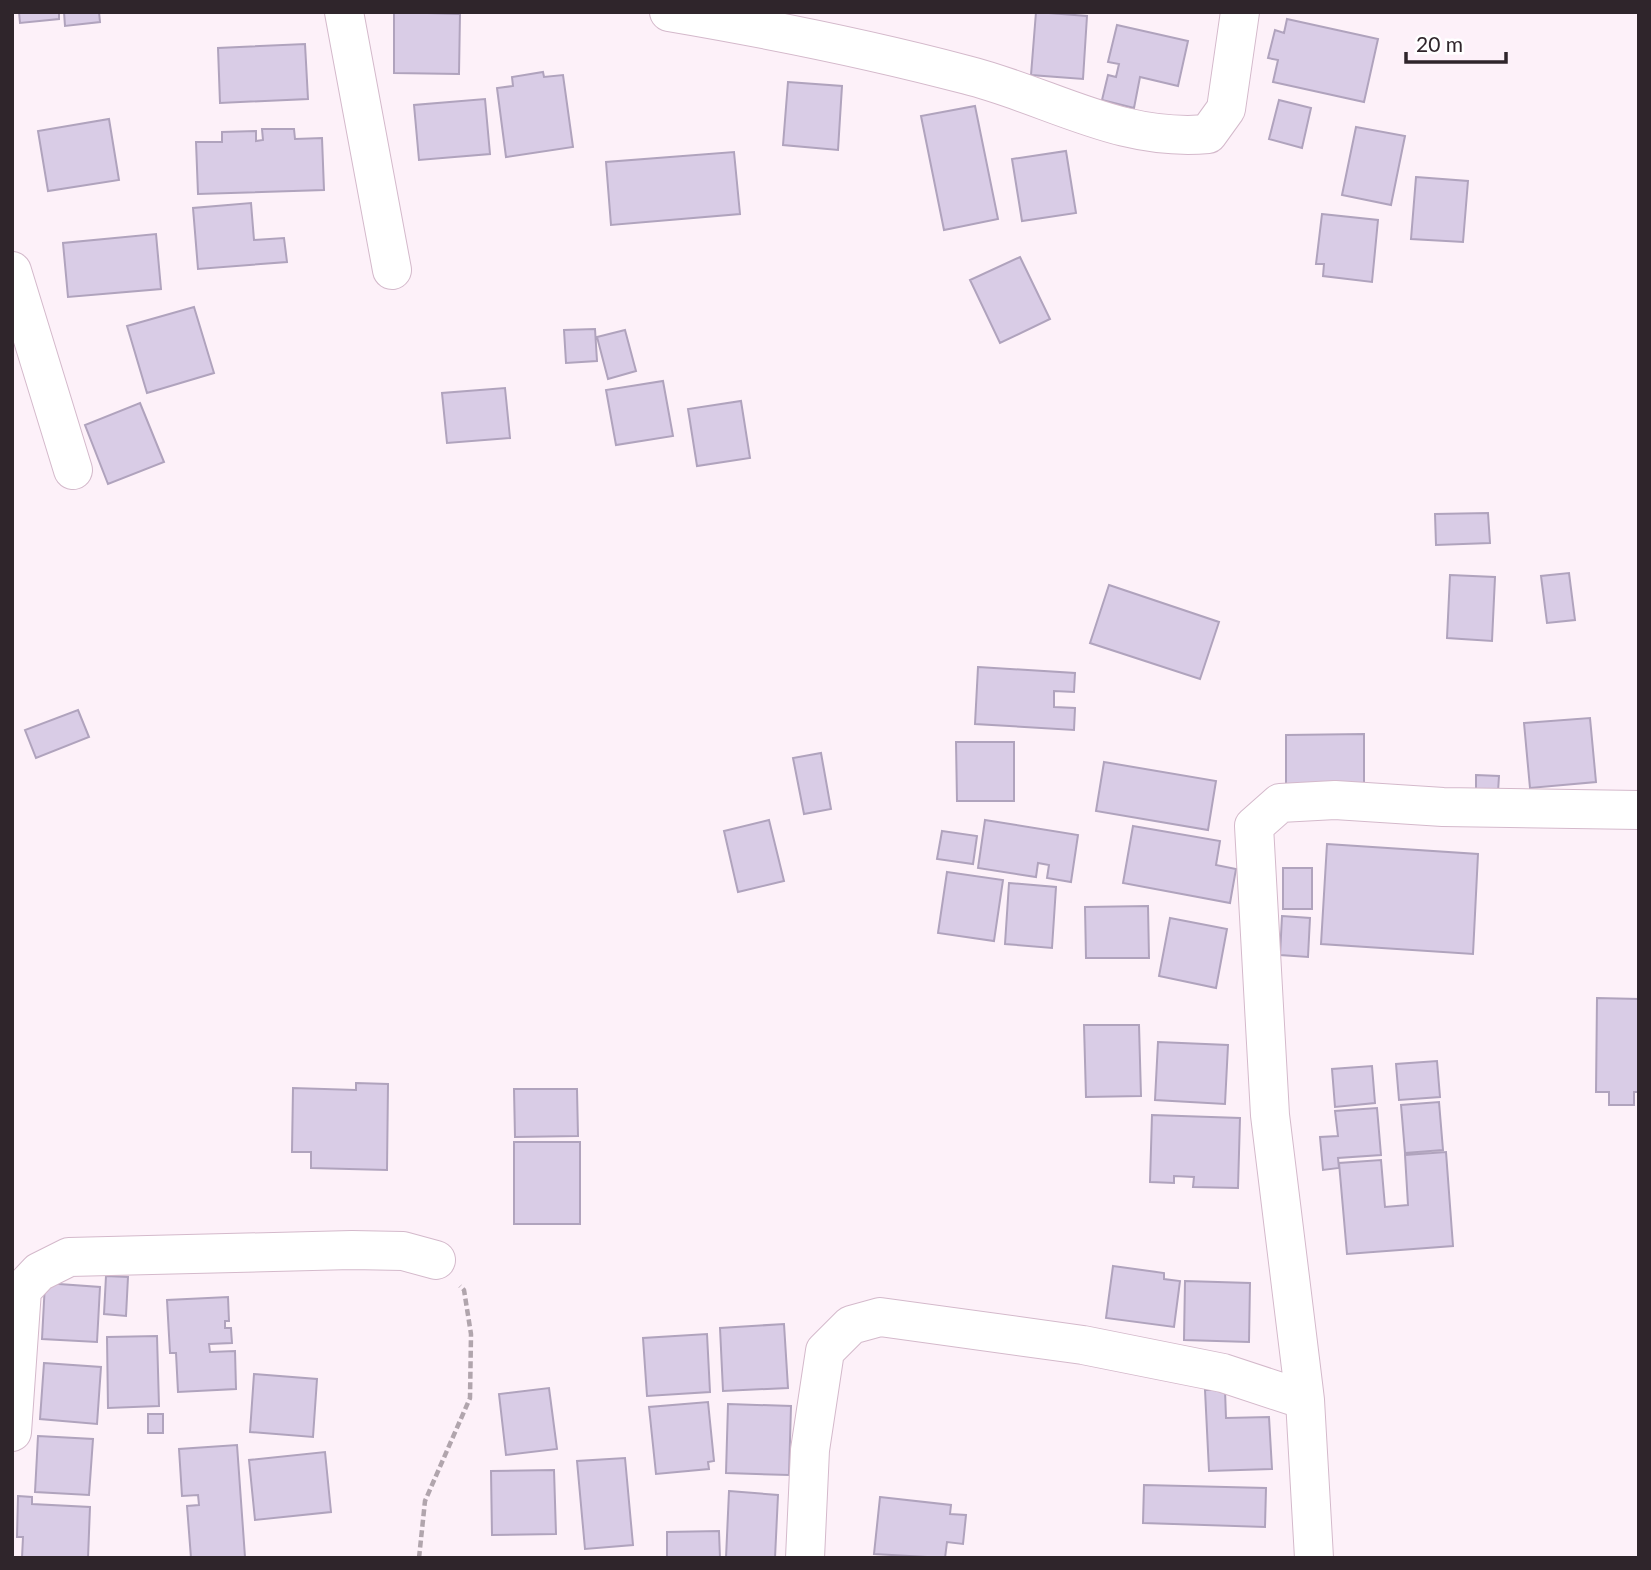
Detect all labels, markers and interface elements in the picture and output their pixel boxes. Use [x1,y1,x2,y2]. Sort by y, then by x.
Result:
scale bar [1406,21,1506,65]
text: 20 m [1416,31,1463,56]

